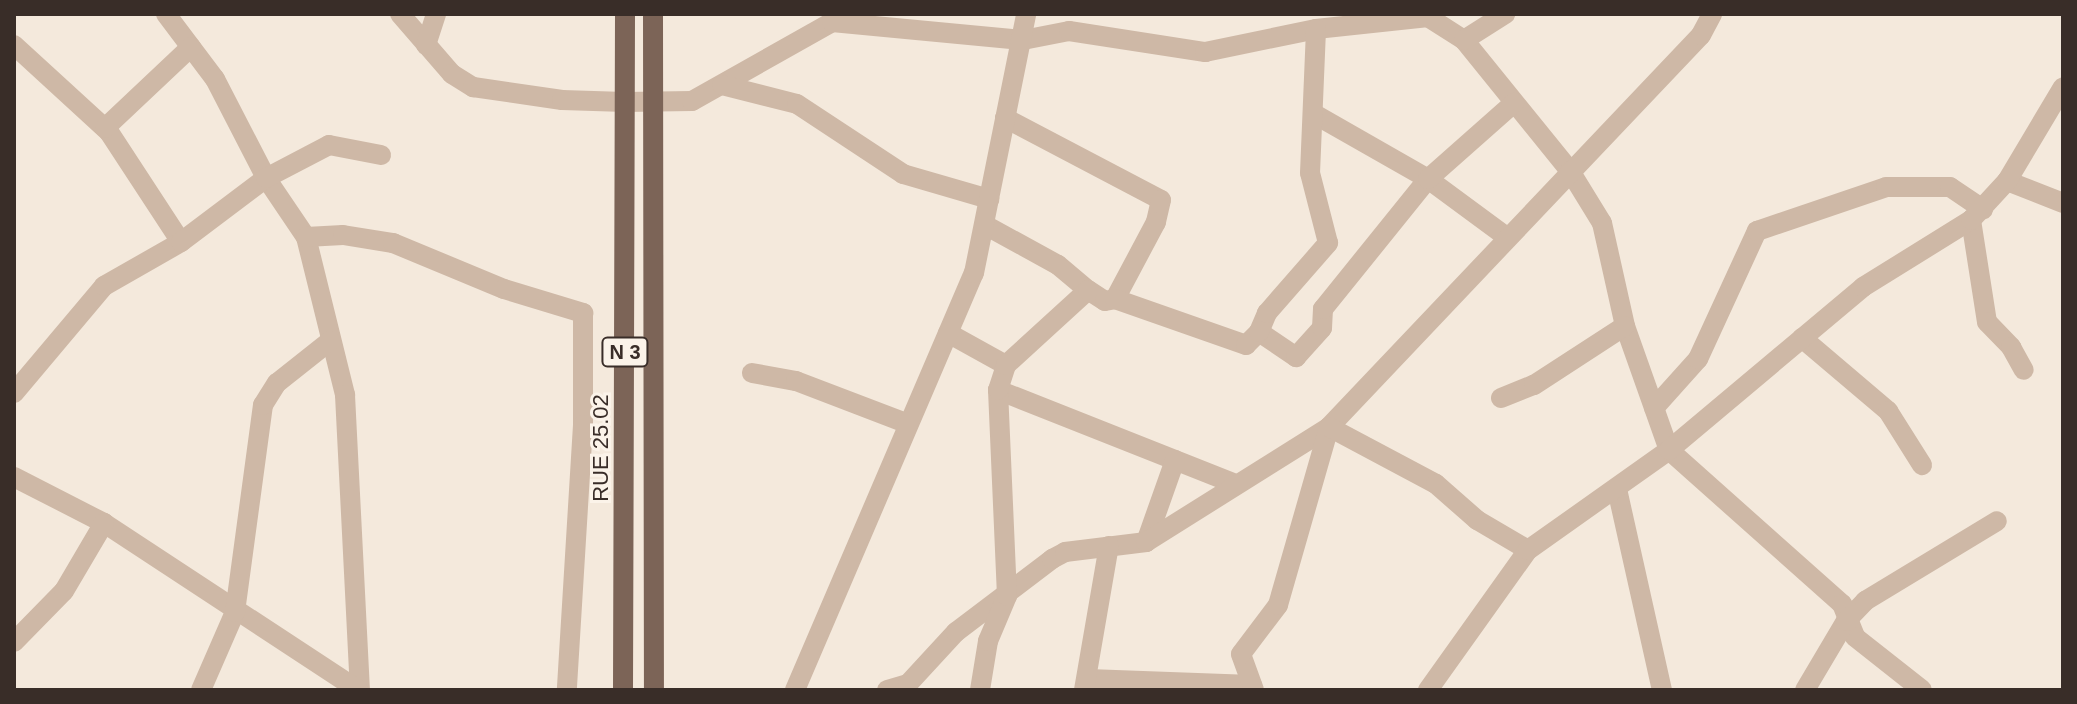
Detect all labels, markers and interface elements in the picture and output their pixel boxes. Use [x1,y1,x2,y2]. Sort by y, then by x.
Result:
road number: N 3 [601,336,649,368]
street label: RUE 25.02 [588,394,614,502]

